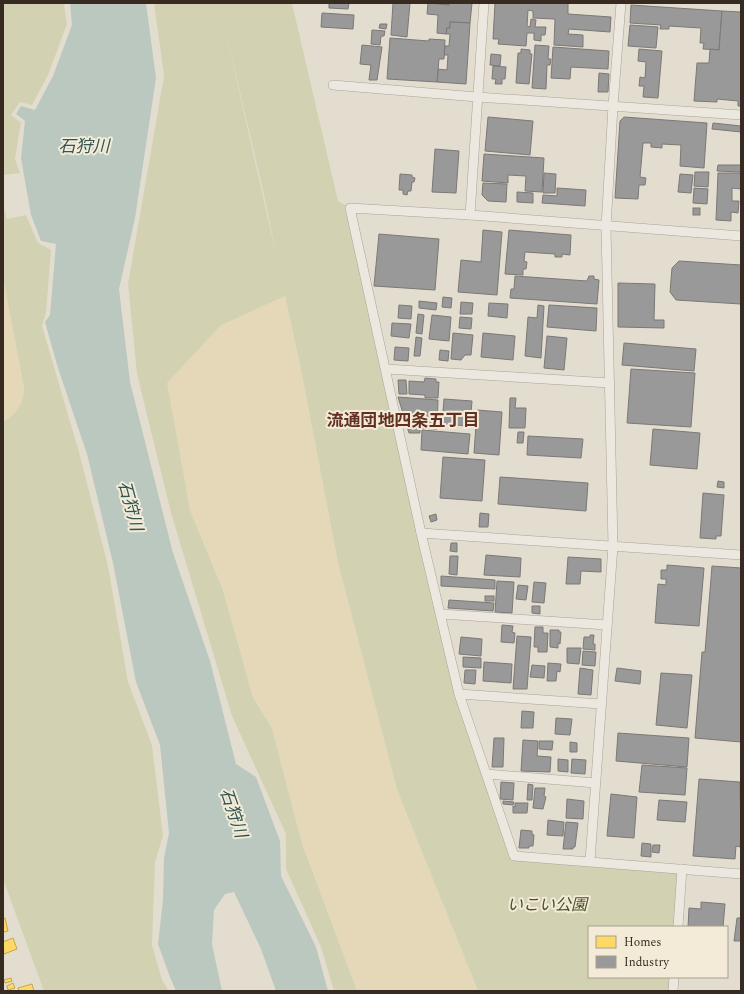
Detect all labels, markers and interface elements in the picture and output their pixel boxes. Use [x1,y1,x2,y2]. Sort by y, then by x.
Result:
water label: 石狩川 [59,134,111,160]
district label: 流通団地四条五丁目 [327,408,480,434]
water label: 石狩川 [111,478,150,536]
water label: 石狩川 [212,785,254,843]
park label: いこい公園 [507,893,589,917]
legend [588,926,728,978]
text: Homes [624,933,662,952]
text: Industry [624,953,670,972]

